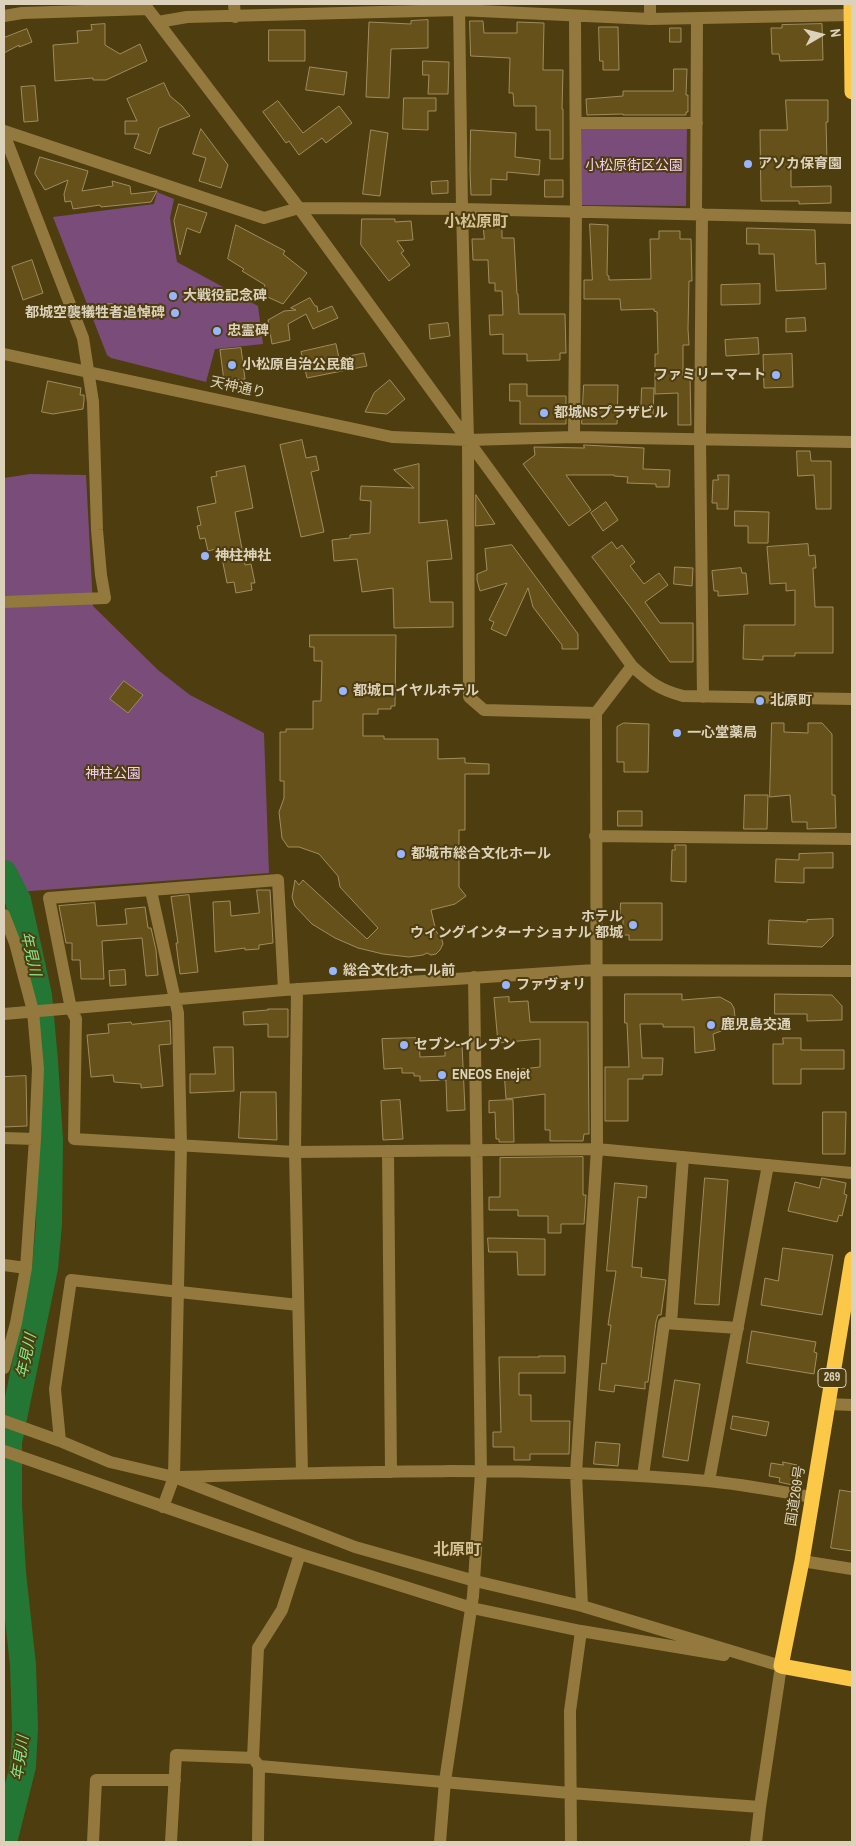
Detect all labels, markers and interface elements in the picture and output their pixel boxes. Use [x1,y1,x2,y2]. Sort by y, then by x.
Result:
north arrow [796,10,846,60]
text: N [826,28,845,38]
place label: アソカ保育園 [758,156,842,172]
park label: 小松原街区公園 [585,158,683,174]
marker: アソカ保育園 [742,158,754,170]
district label: 小松原町 [444,213,508,233]
place label: 大戦役記念碑 [183,288,267,304]
marker: 大戦役記念碑 [167,290,179,302]
place label: 都城空襲犠牲者追悼碑 [25,305,165,321]
marker: 都城空襲犠牲者追悼碑 [169,307,181,319]
place label: 忠霊碑 [227,323,269,339]
marker: 忠霊碑 [211,325,223,337]
place label: 小松原自治公民館 [242,357,354,373]
marker: 小松原自治公民館 [226,359,238,371]
place label: ファミリーマート [654,367,766,383]
marker: ファミリーマート [770,369,782,381]
street label: 天神通り [209,374,267,402]
place label: 都城NSプラザビル [554,405,668,421]
marker: 都城NSプラザビル [538,407,550,419]
place label: 神柱神社 [215,548,271,564]
marker: 神柱神社 [199,550,211,562]
place label: 都城ロイヤルホテル [353,683,479,699]
marker: 都城ロイヤルホテル [337,685,349,697]
place label: 北原町 [770,693,812,709]
marker: 北原町 [754,695,766,707]
place label: 一心堂薬局 [687,725,757,741]
marker: 一心堂薬局 [671,727,683,739]
park label: 神柱公園 [85,766,141,782]
place label: 都城市総合文化ホール [411,846,551,862]
marker: 都城市総合文化ホール [395,848,407,860]
place label: ホテル ウィングインターナショナル 都城 [410,909,623,942]
marker: ホテル ウィングインターナショナル 都城 [627,919,639,931]
water label: 年見川 [16,930,44,978]
place label: 総合文化ホール前 [343,963,455,979]
marker: 総合文化ホール前 [327,965,339,977]
place label: ファヴォリ [516,977,586,993]
marker: ファヴォリ [500,979,512,991]
place label: 鹿児島交通 [721,1017,791,1033]
marker: 鹿児島交通 [705,1019,717,1031]
place label: セブン-イレブン [414,1037,516,1053]
marker: セブン-イレブン [398,1039,410,1051]
place label: ENEOS Enejet [452,1067,530,1083]
marker: ENEOS Enejet [436,1069,448,1081]
water label: 年見川 [14,1332,40,1380]
road number: 269 [818,1369,846,1388]
street label: 国道269号 [783,1464,809,1528]
district label: 北原町 [433,1541,481,1561]
water label: 年見川 [9,1734,33,1782]

